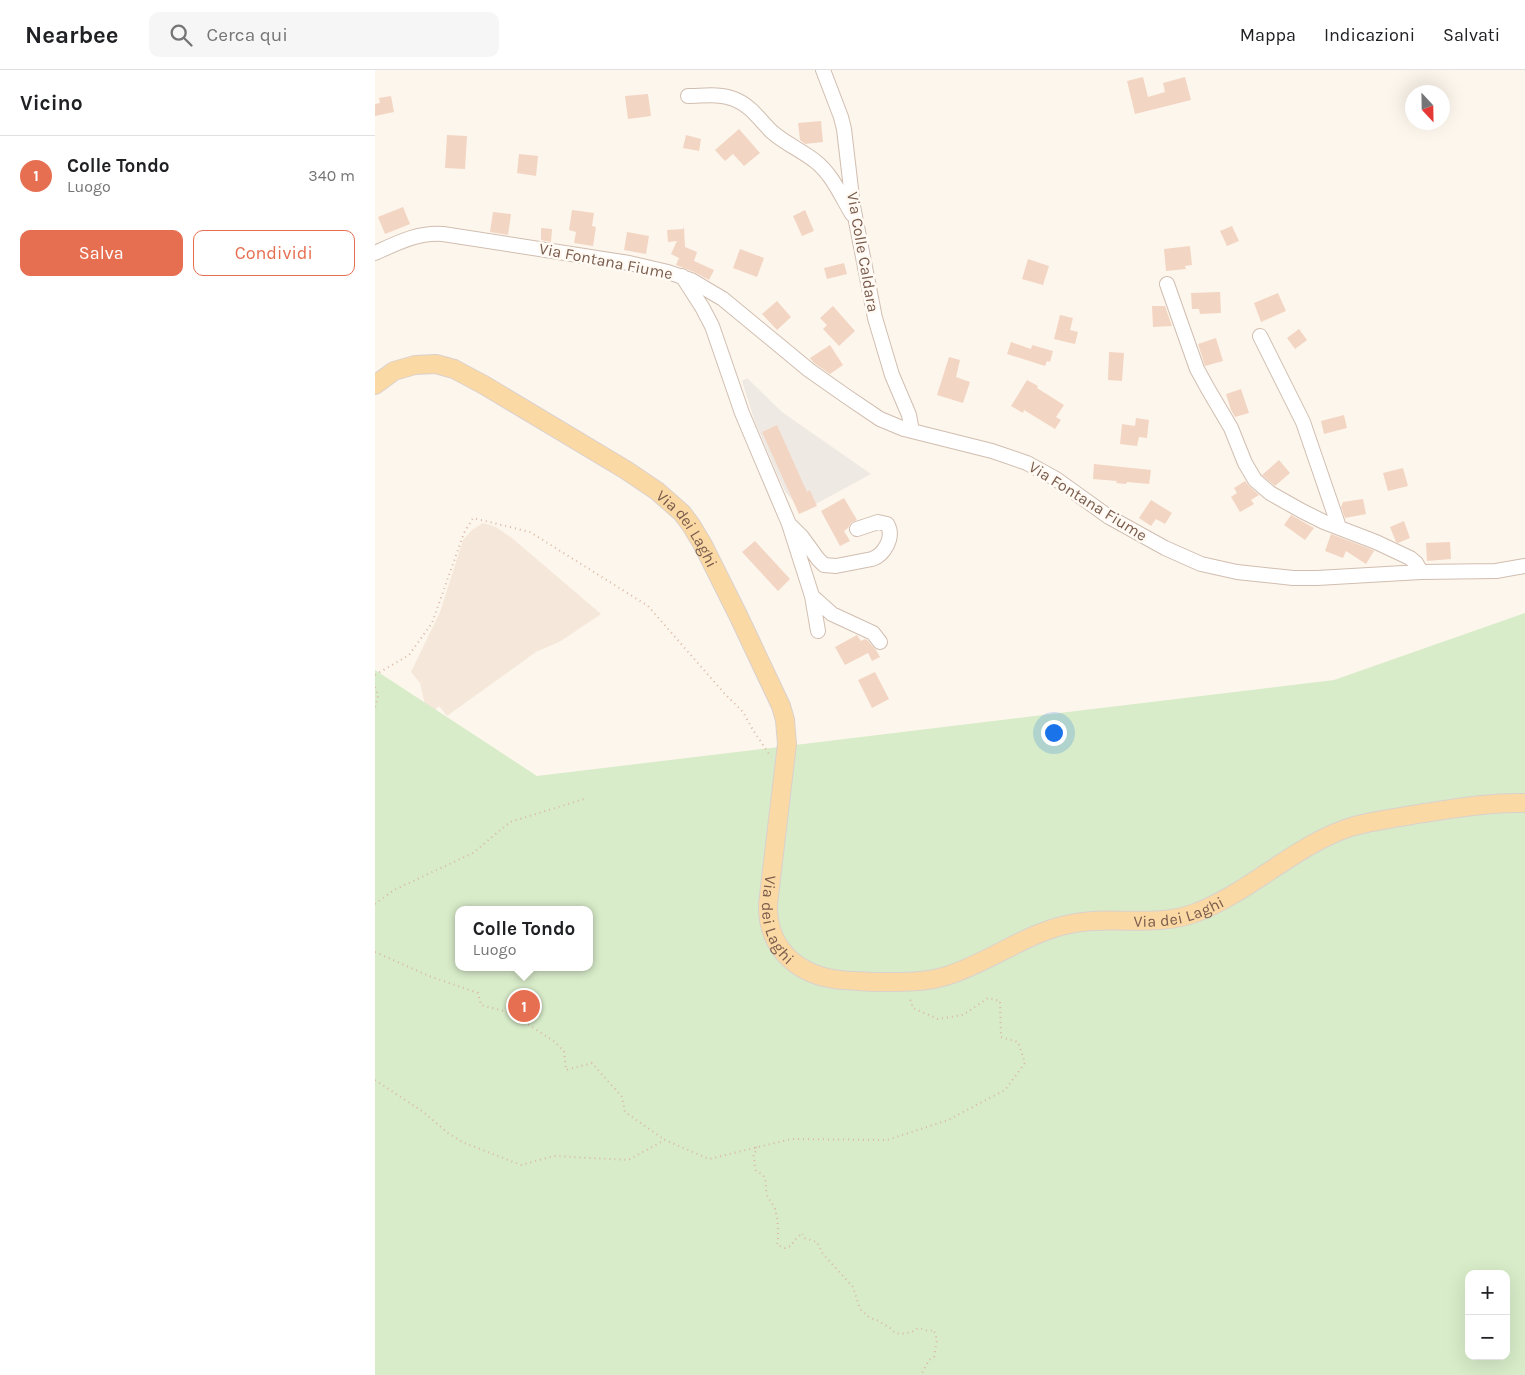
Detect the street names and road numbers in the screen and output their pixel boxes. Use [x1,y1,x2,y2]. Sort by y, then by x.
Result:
street label: Via Colle Caldara [843,190,883,314]
street label: Via Fontana Fiume [538,239,674,283]
street label: Via Fontana Fiume [1025,457,1151,545]
street label: Via dei Laghi [653,486,722,570]
street label: Via dei Laghi [758,874,798,968]
street label: Via dei Laghi [1134,892,1227,930]

